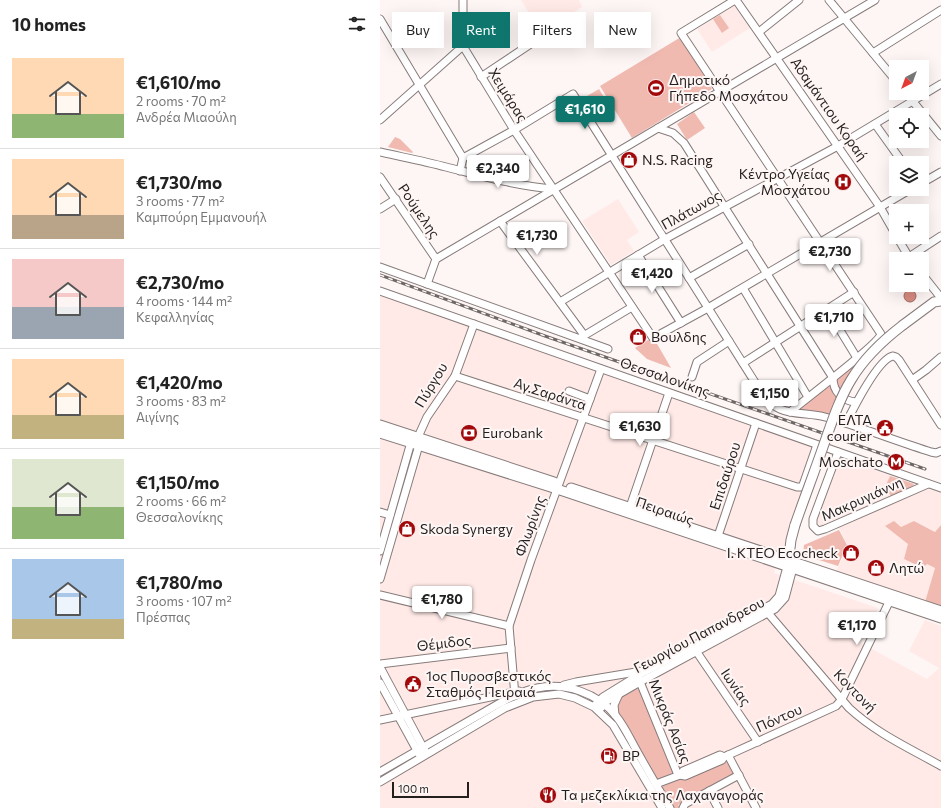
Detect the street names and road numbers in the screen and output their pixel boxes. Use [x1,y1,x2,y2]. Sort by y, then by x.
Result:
street label: Αδαμάντιου Κοραή [787,54,871,164]
street label: Χειμάρας [485,64,532,125]
street label: Ρούμελης [395,180,444,241]
street label: Πλάτωνος [658,186,724,233]
street label: Θεσσαλονίκης [618,353,712,400]
street label: Πύργου [411,359,451,410]
street label: Αγ.Σαράντα [512,374,589,413]
street label: Επιδαύρου [706,440,744,512]
street label: Μακρυγιάννη [818,473,905,524]
street label: Φλωρίνης [511,493,548,559]
street label: Πειραιώς [634,493,696,528]
street label: Γεωργίου Παπανδρεου [630,593,767,676]
street label: Θέμιδος [416,631,472,654]
street label: Ιωνίας [718,665,755,709]
street label: Κοντονή [831,665,880,716]
street label: Μικράς Ασίας [646,676,695,766]
street label: Πόντου [753,700,805,735]

